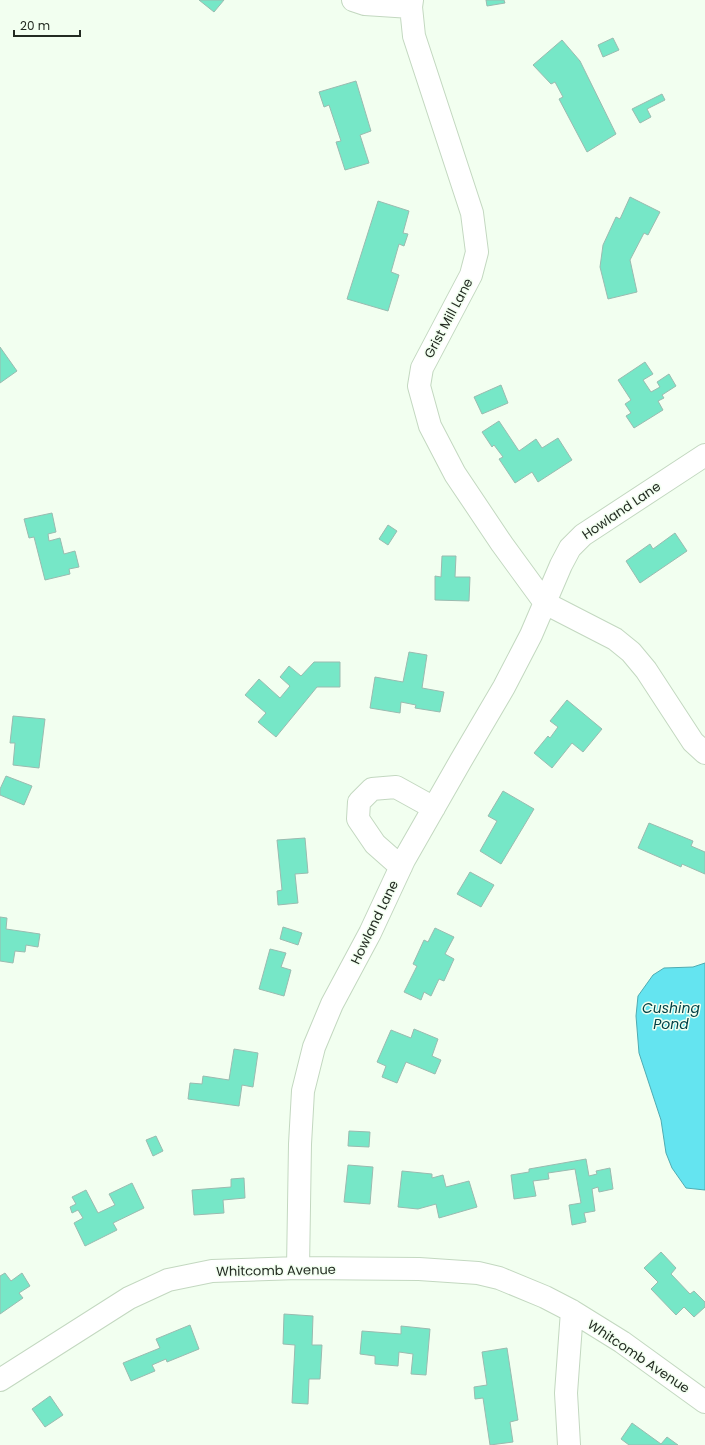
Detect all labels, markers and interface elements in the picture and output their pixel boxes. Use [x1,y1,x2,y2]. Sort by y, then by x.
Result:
scale bar [14,12,80,38]
text: 20 m [20,17,50,34]
street label: Grist Mill Lane [419,275,478,362]
street label: Howland Lane [578,477,664,544]
street label: Howland Lane [346,877,403,967]
water label: Cushing Pond [642,998,700,1034]
street label: Whitcomb Avenue [216,1260,336,1281]
street label: Whitcomb Avenue [584,1315,694,1398]

